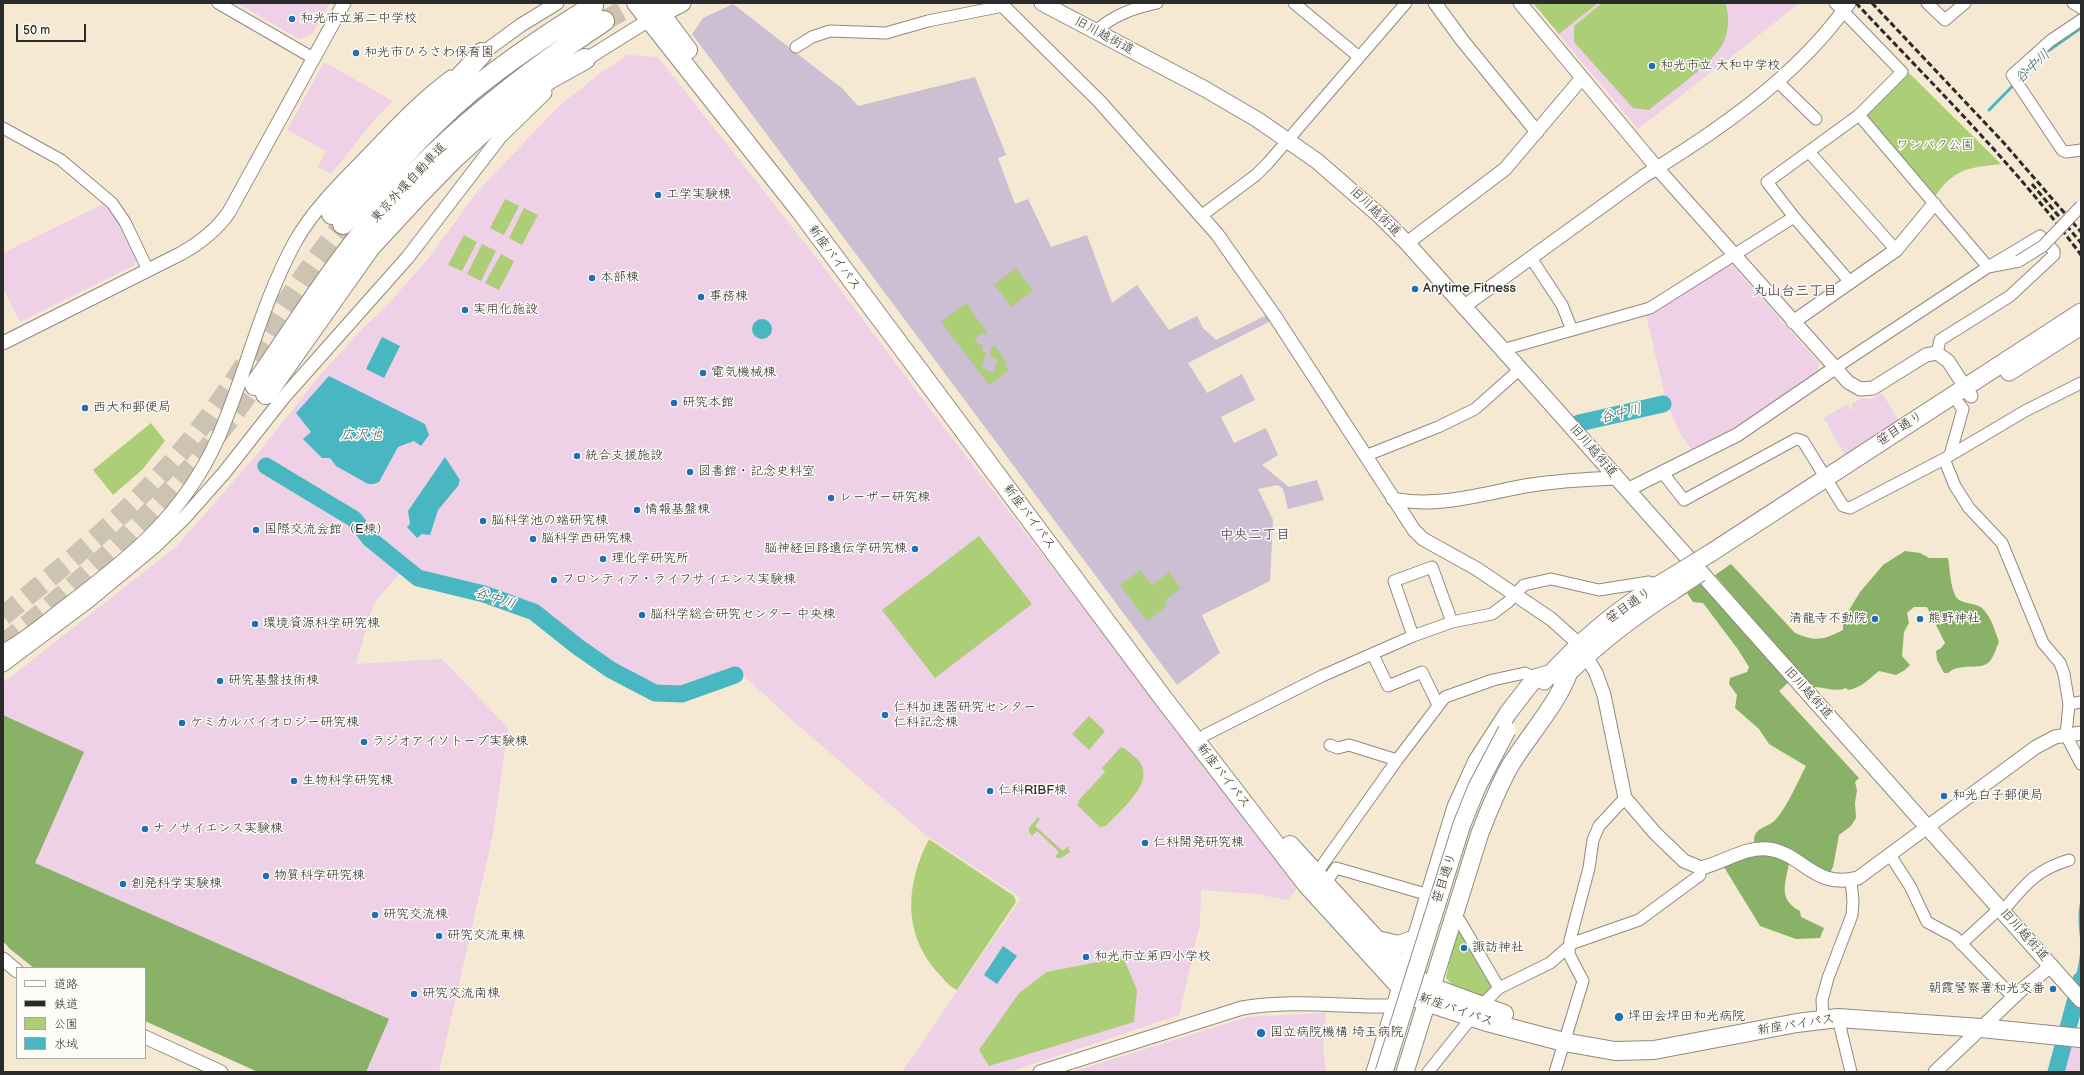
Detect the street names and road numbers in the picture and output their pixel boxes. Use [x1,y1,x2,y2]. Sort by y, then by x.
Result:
street label: 旧川越街道 [1072,14,1136,58]
street label: 東京外環自動車道 [368,140,450,226]
street label: 旧川越街道 [1346,184,1404,240]
street label: 新座バイパス [804,222,864,294]
street label: 笹目通り [1874,408,1926,450]
street label: 旧川越街道 [1566,421,1620,481]
street label: 新座バイパス [999,481,1059,553]
street label: 笹目通り [1603,585,1655,627]
street label: 旧川越街道 [1780,664,1836,722]
street label: 新座バイパス [1193,740,1253,812]
street label: 笹目通り [1430,851,1460,905]
street label: 旧川越街道 [1996,906,2052,964]
street label: 新座バイパス [1417,990,1495,1030]
street label: 新座バイパス [1756,1011,1836,1039]

